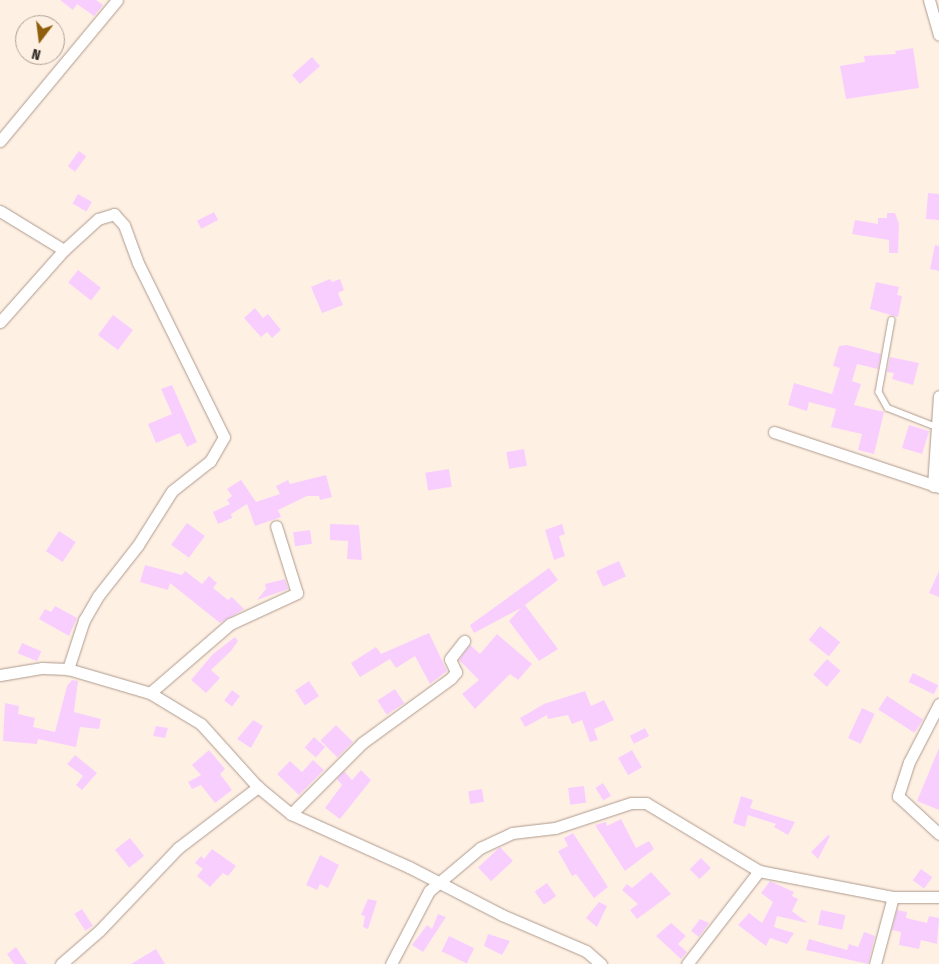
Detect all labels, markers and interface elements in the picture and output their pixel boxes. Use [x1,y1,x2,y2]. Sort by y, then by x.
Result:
north arrow [15,15,65,65]
text: N [30,45,43,63]

